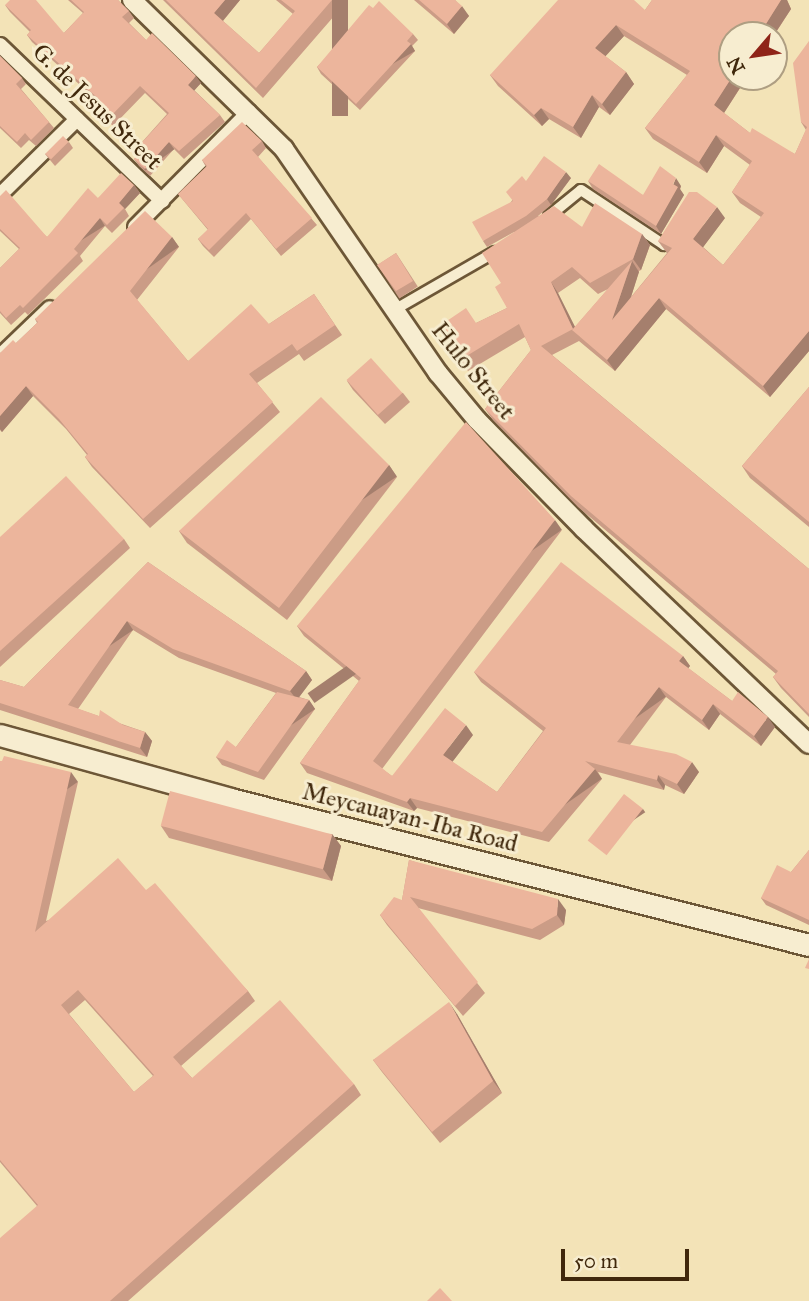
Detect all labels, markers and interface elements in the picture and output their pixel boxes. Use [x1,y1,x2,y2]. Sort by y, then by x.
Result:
north arrow [718,21,788,91]
street label: G. de Jesus Street [26,38,168,176]
text: N [722,53,750,78]
street label: Hulo Street [425,317,521,425]
street label: Meycauayan-Iba Road [299,777,521,859]
scale bar [564,1234,692,1278]
text: 50 m [574,1248,618,1274]

